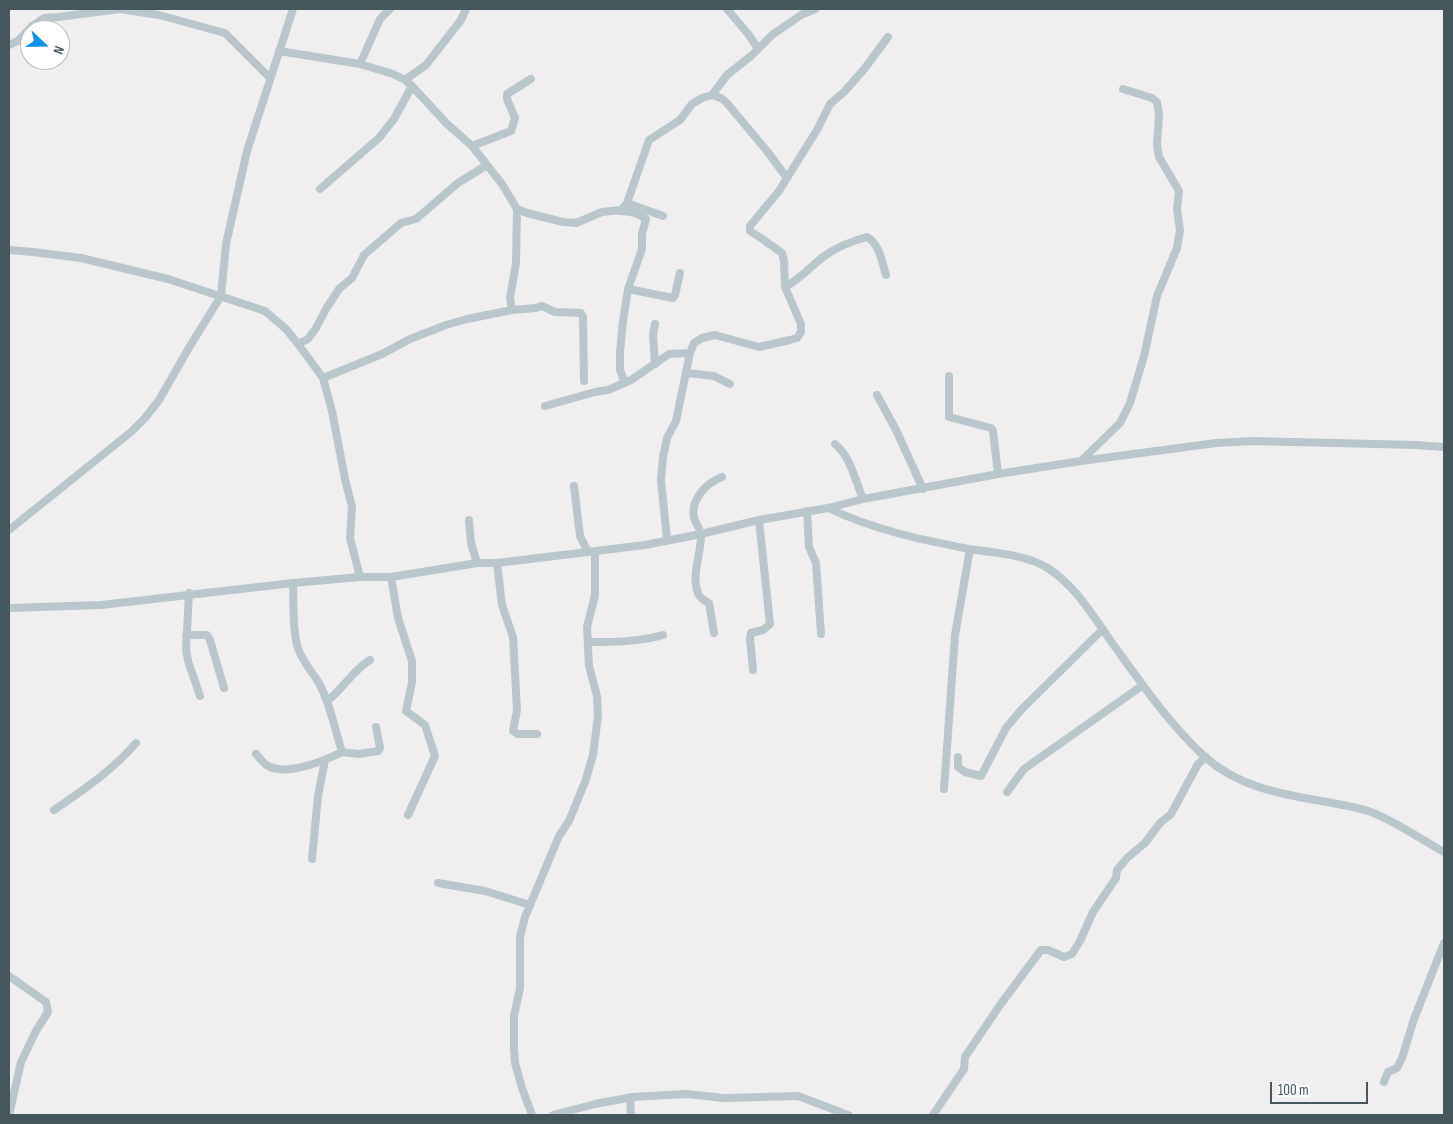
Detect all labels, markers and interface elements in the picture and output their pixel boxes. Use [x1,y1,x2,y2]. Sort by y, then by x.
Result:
north arrow [20,20,70,70]
text: N [49,44,68,57]
scale bar [1273,1072,1370,1104]
text: 100 m [1278,1081,1309,1100]

